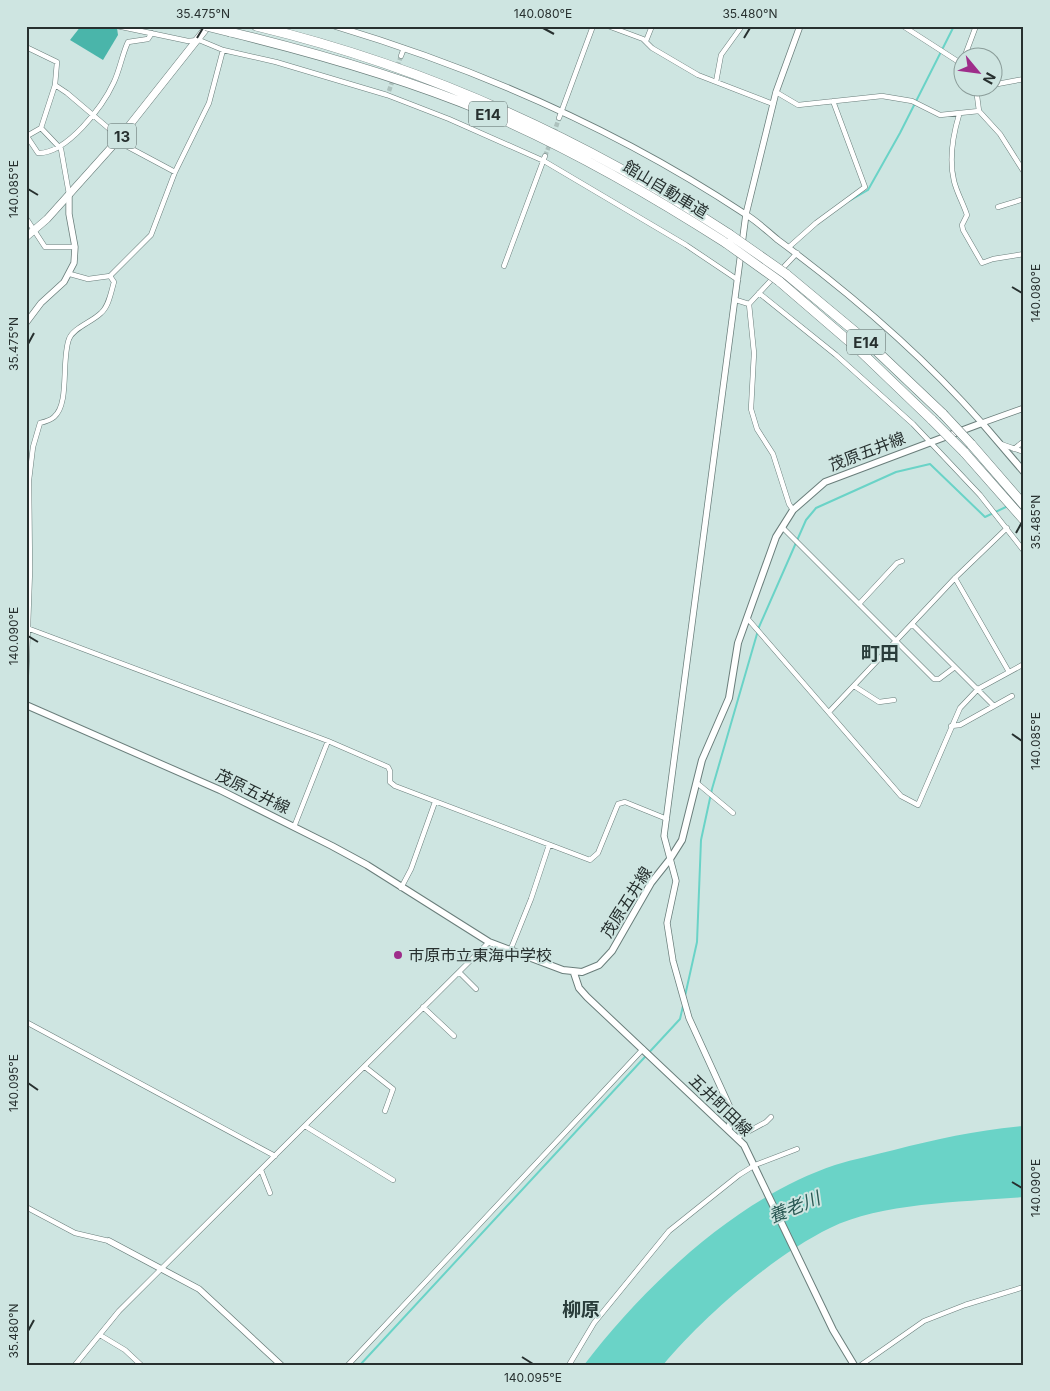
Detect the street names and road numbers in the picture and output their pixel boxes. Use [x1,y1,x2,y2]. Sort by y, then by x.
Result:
road number: E14 [469,102,507,126]
road number: 13 [108,124,136,148]
street label: 館山自動車道 [620,156,712,222]
road number: E14 [847,330,885,354]
street label: 茂原五井線 [826,427,908,475]
street label: 茂原五井線 [213,764,293,818]
street label: 茂原五井線 [596,863,656,941]
street label: 五井町田線 [685,1070,757,1140]

